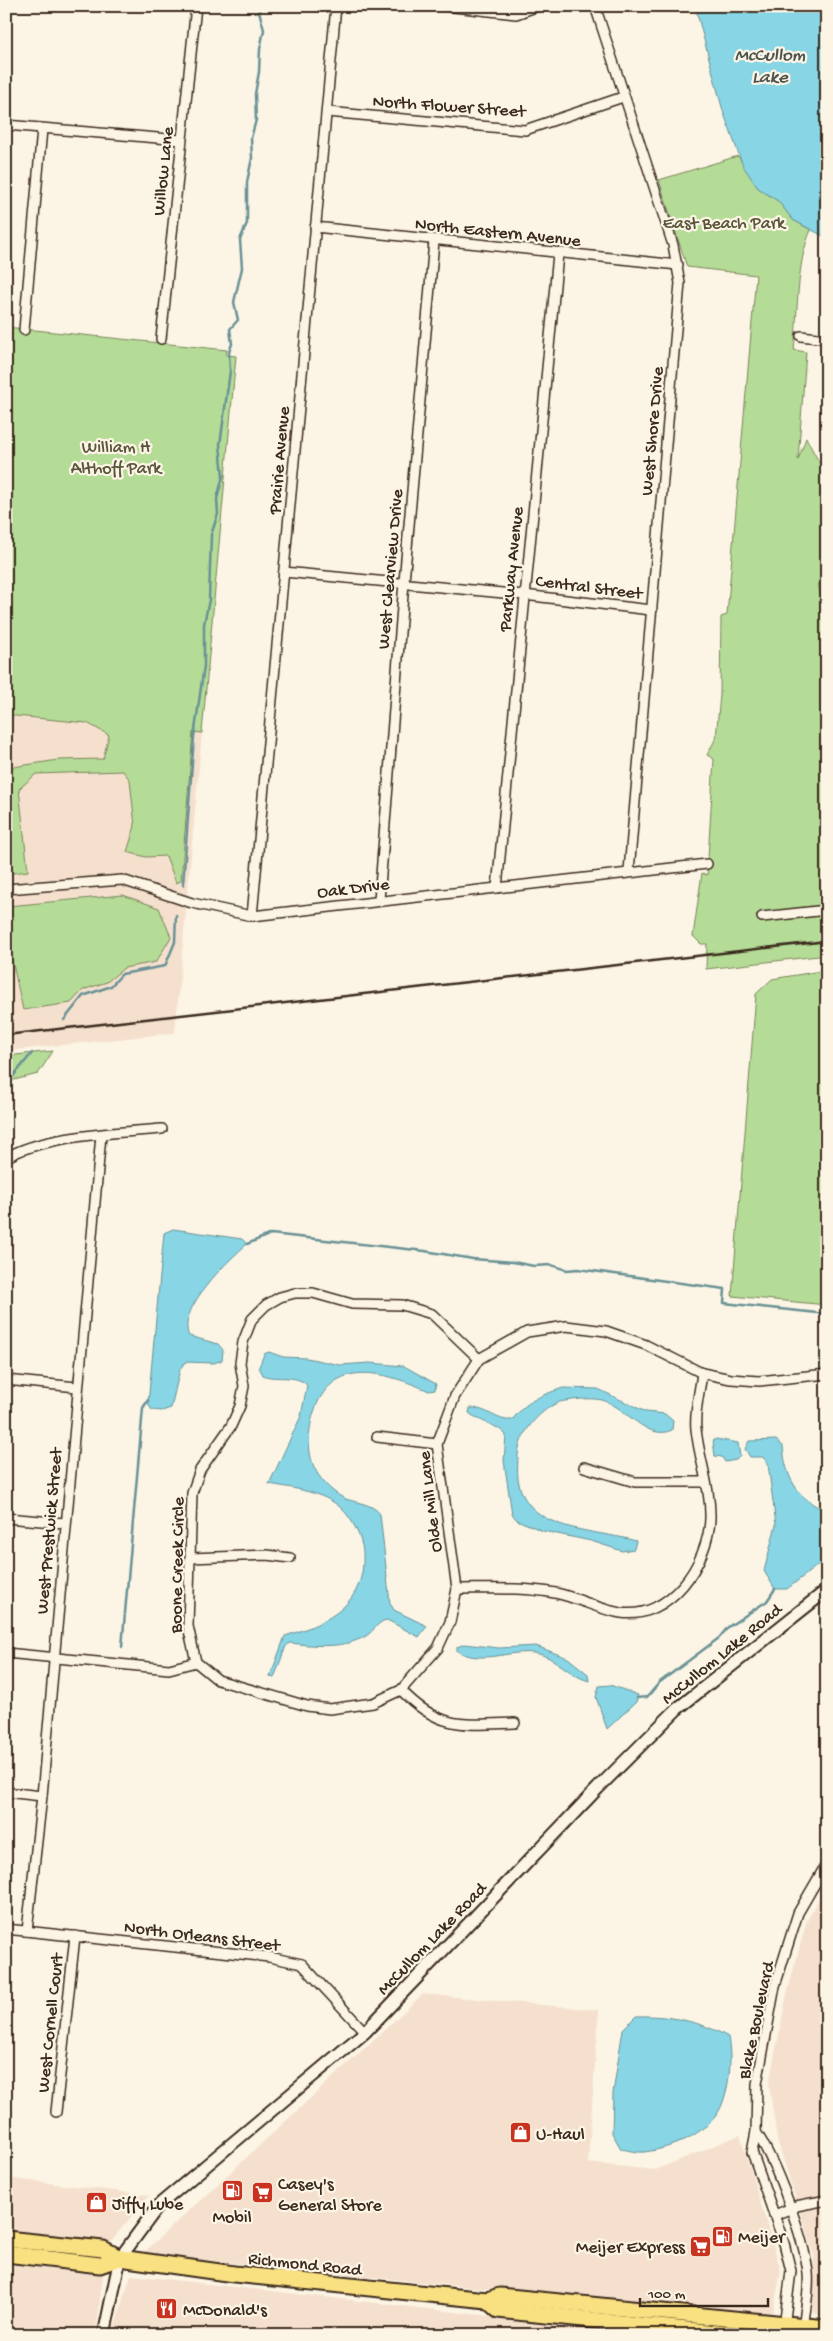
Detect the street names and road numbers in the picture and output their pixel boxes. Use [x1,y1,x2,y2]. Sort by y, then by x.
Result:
street label: North Flower Street [372,92,528,123]
street label: Willow Lane [149,125,180,217]
street label: North Eastern Avenue [414,214,582,253]
street label: West Shore Drive [637,365,670,497]
street label: Prairie Avenue [265,405,296,516]
street label: West Clearview Drive [374,488,409,650]
street label: Parkway Avenue [495,505,530,634]
street label: Central Street [534,572,645,606]
street label: Oak Drive [316,875,391,904]
street label: West Prestwick Street [33,1446,68,1615]
street label: Olde Mill Lane [415,1449,448,1554]
street label: Boone Creek Circle [167,1496,190,1634]
street label: McCullom Lake Road [658,1599,788,1710]
street label: McCullom Lake Road [374,1878,493,2000]
street label: North Orleans Street [123,1918,282,1958]
street label: West Cornell Court [34,1951,69,2094]
street label: Blake Boulevard [735,1958,780,2082]
street label: Richmond Road [247,2249,364,2282]

